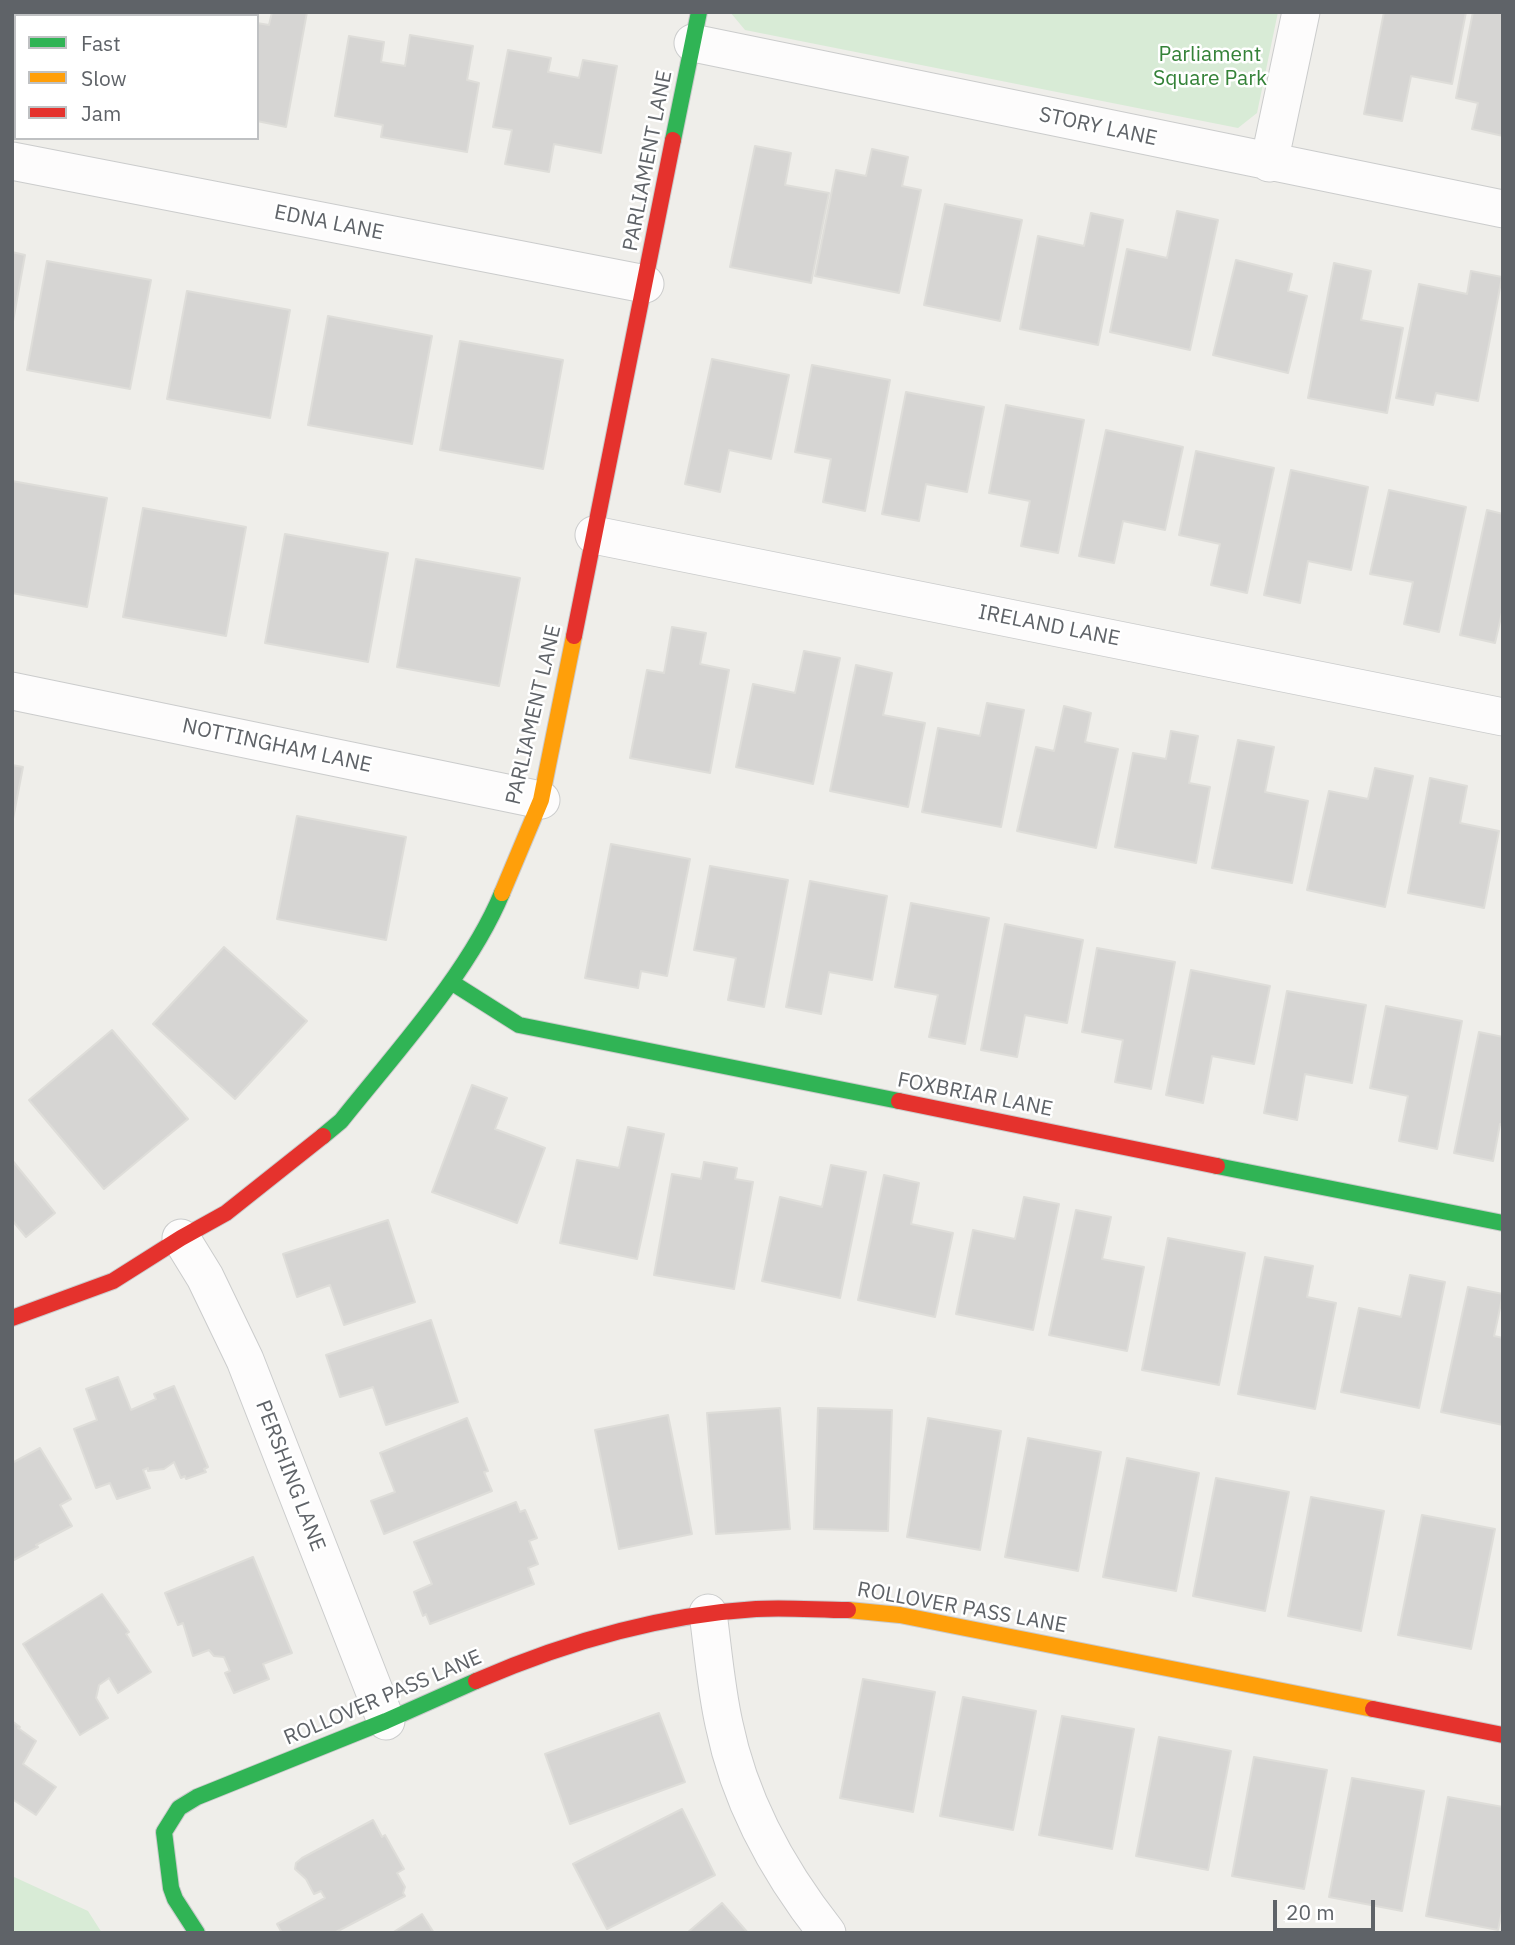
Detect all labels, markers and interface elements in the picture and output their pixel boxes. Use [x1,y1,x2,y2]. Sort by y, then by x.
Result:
legend [14,14,259,140]
text: Fast [81,29,121,57]
park label: Parliament Square Park [1153,42,1267,92]
text: Slow [81,64,127,92]
street label: PARLIAMENT LANE [618,68,678,254]
text: Jam [81,99,121,127]
street label: STORY LANE [1037,102,1159,152]
street label: EDNA LANE [272,200,386,246]
street label: IRELAND LANE [976,600,1122,652]
street label: PARLIAMENT LANE [501,623,567,807]
street label: NOTTINGHAM LANE [180,714,374,778]
street label: FOXBRIAR LANE [895,1068,1055,1122]
street label: PERSHING LANE [250,1397,330,1555]
street label: ROLLOVER PASS LANE [855,1577,1069,1639]
street label: ROLLOVER PASS LANE [280,1645,486,1751]
scale bar [1277,1885,1378,1929]
text: 20 m [1286,1898,1335,1926]

